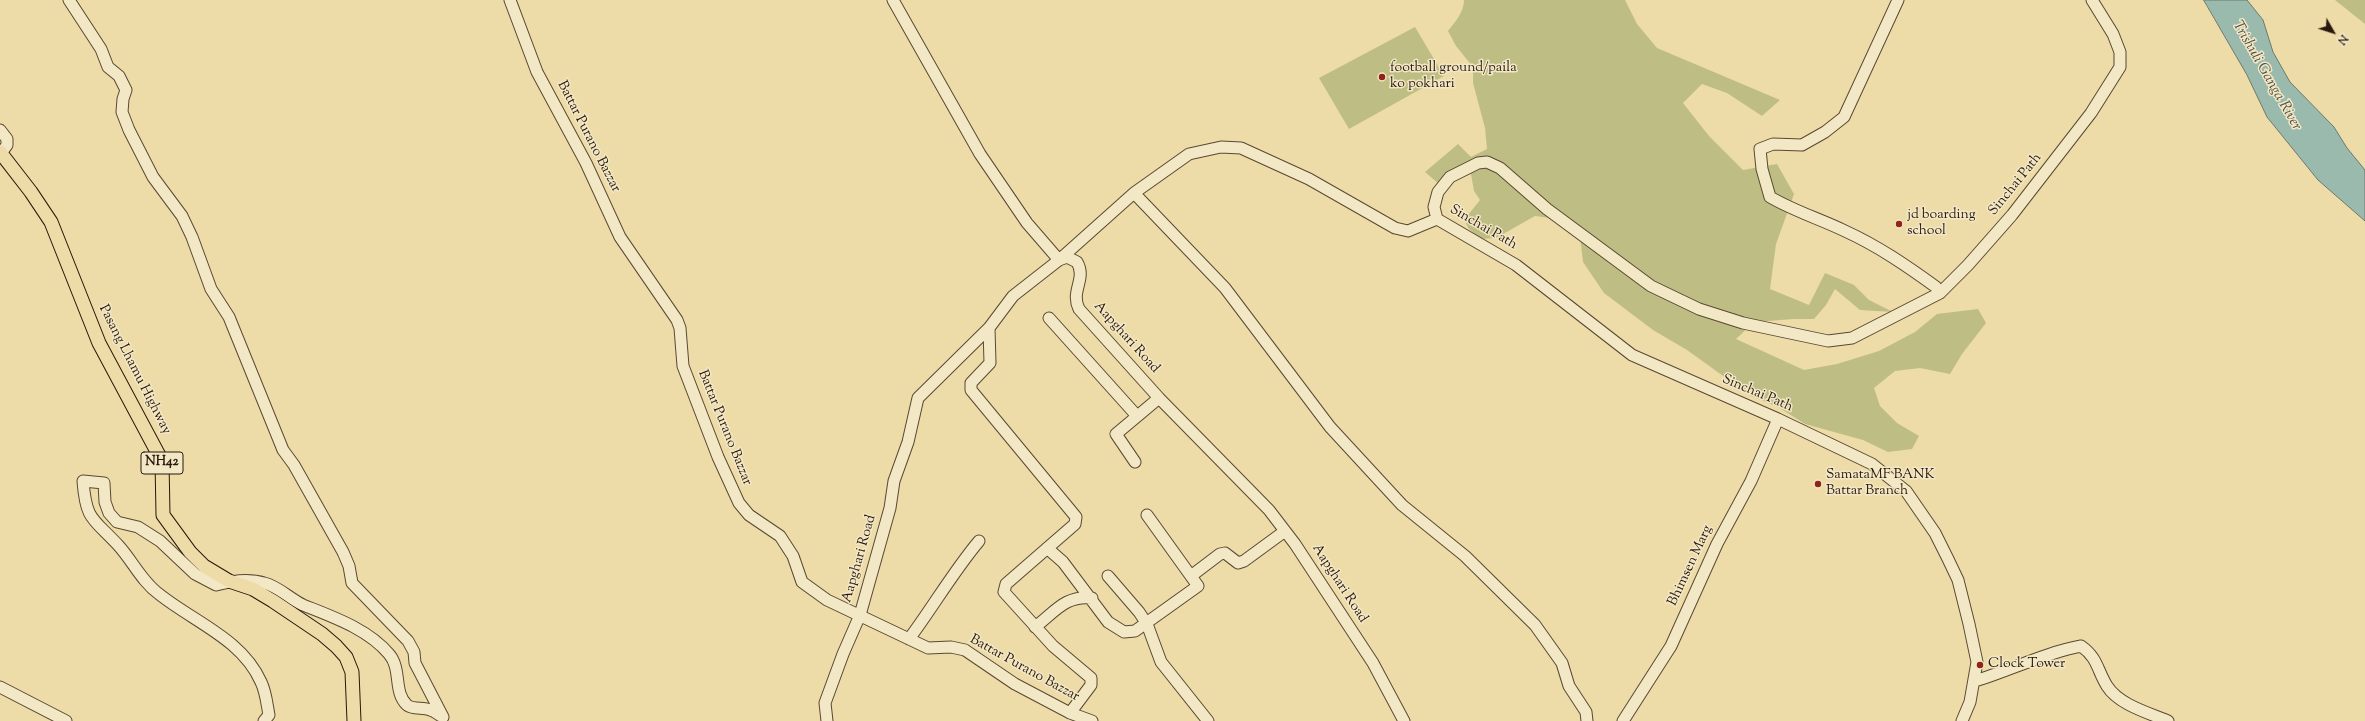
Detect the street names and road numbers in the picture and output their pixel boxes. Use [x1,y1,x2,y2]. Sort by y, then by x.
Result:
street label: Battar Purano Bazzar [553,78,623,196]
street label: Sinchai Path [1986,150,2046,220]
street label: Sinchai Path [1446,202,1520,254]
street label: Aapghari Road [1089,299,1163,377]
street label: Pasang Lhamu Highway [94,302,174,438]
street label: Battar Purano Bazzar [693,368,755,488]
street label: Sinchai Path [1719,372,1795,416]
road number: NH42 [141,452,183,474]
street label: Aapghari Road [839,513,881,605]
street label: Bhimsen Marg [1665,523,1717,609]
street label: Aapghari Road [1307,542,1371,626]
street label: Battar Purano Bazzar [966,632,1082,706]

